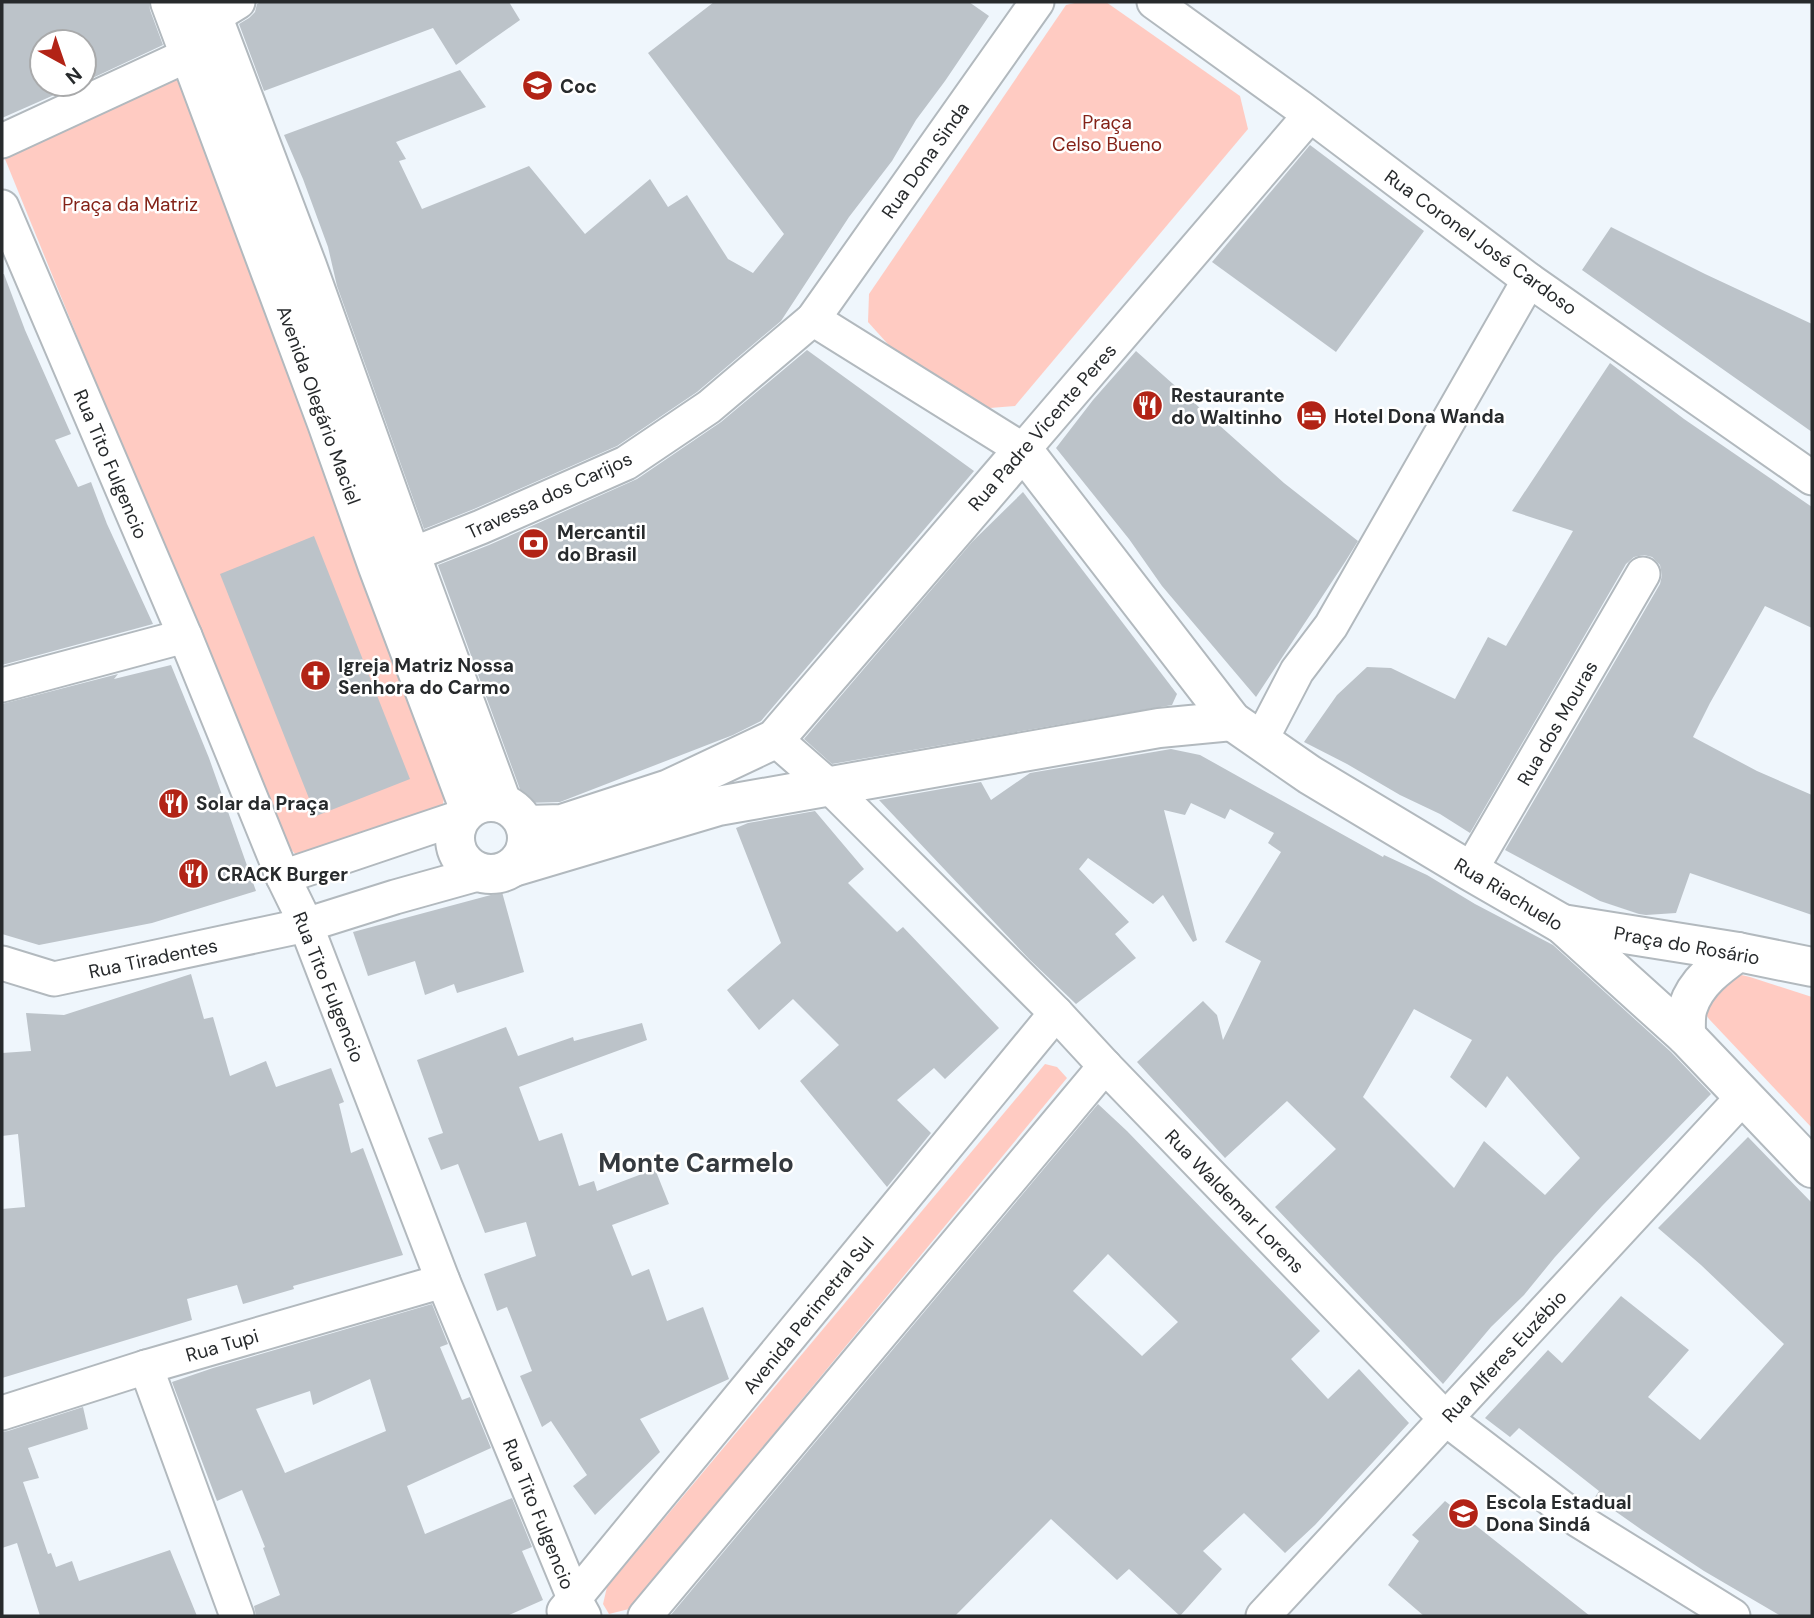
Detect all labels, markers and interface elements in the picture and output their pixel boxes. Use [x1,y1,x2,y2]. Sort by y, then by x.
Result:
north arrow [28,28,98,98]
text: N [60,62,87,90]
school or university icon: Coc [520,69,554,103]
place label: Coc [560,74,597,99]
street label: Rua Dona Sinda [876,97,975,224]
park label: Praça Celso Bueno [1052,110,1162,157]
street label: Rua Coronel José Cardoso [1379,164,1582,321]
park label: Praça da Matriz [62,192,198,217]
street label: Avenida Olegário Maciel [271,302,366,508]
street label: Rua Padre Vicente Peres [963,338,1122,516]
place label: Restaurante do Waltinho [1171,383,1285,430]
street label: Rua Tito Fulgencio [68,386,153,543]
restaurant icon: Restaurante do Waltinho [1131,389,1165,423]
hotel icon: Hotel Dona Wanda [1294,399,1328,433]
place label: Hotel Dona Wanda [1334,404,1505,429]
street label: Travessa dos Carijos [462,446,636,545]
place label: Mercantil do Brasil [557,520,646,567]
bank icon: Mercantil do Brasil [517,526,551,560]
place label: Igreja Matriz Nossa Senhora do Carmo [338,653,514,700]
street label: Rua dos Mouras [1512,656,1603,790]
church icon: Igreja Matriz Nossa Senhora do Carmo [298,659,332,693]
restaurant icon: Solar da Praça [156,786,190,820]
place label: Solar da Praça [196,791,329,816]
street label: Rua Riachuelo [1450,852,1568,937]
restaurant icon: CRACK Burger [177,857,211,891]
place label: CRACK Burger [217,862,348,887]
street label: Rua Tito Fulgencio [287,908,370,1066]
street label: Praça do Rosário [1612,920,1762,971]
street label: Rua Tiradentes [86,933,220,984]
street label: Rua Waldemar Lorens [1159,1124,1310,1279]
district label: Monte Carmelo [598,1146,794,1180]
street label: Avenida Perimetral Sul [737,1232,880,1399]
street label: Rua Alferes Euzébio [1437,1285,1572,1428]
street label: Rua Tupi [183,1323,261,1368]
street label: Rua Tito Fulgencio [497,1435,580,1593]
place label: Escola Estadual Dona Sindá [1486,1490,1632,1537]
school or university icon: Escola Estadual Dona Sindá [1446,1496,1480,1530]

